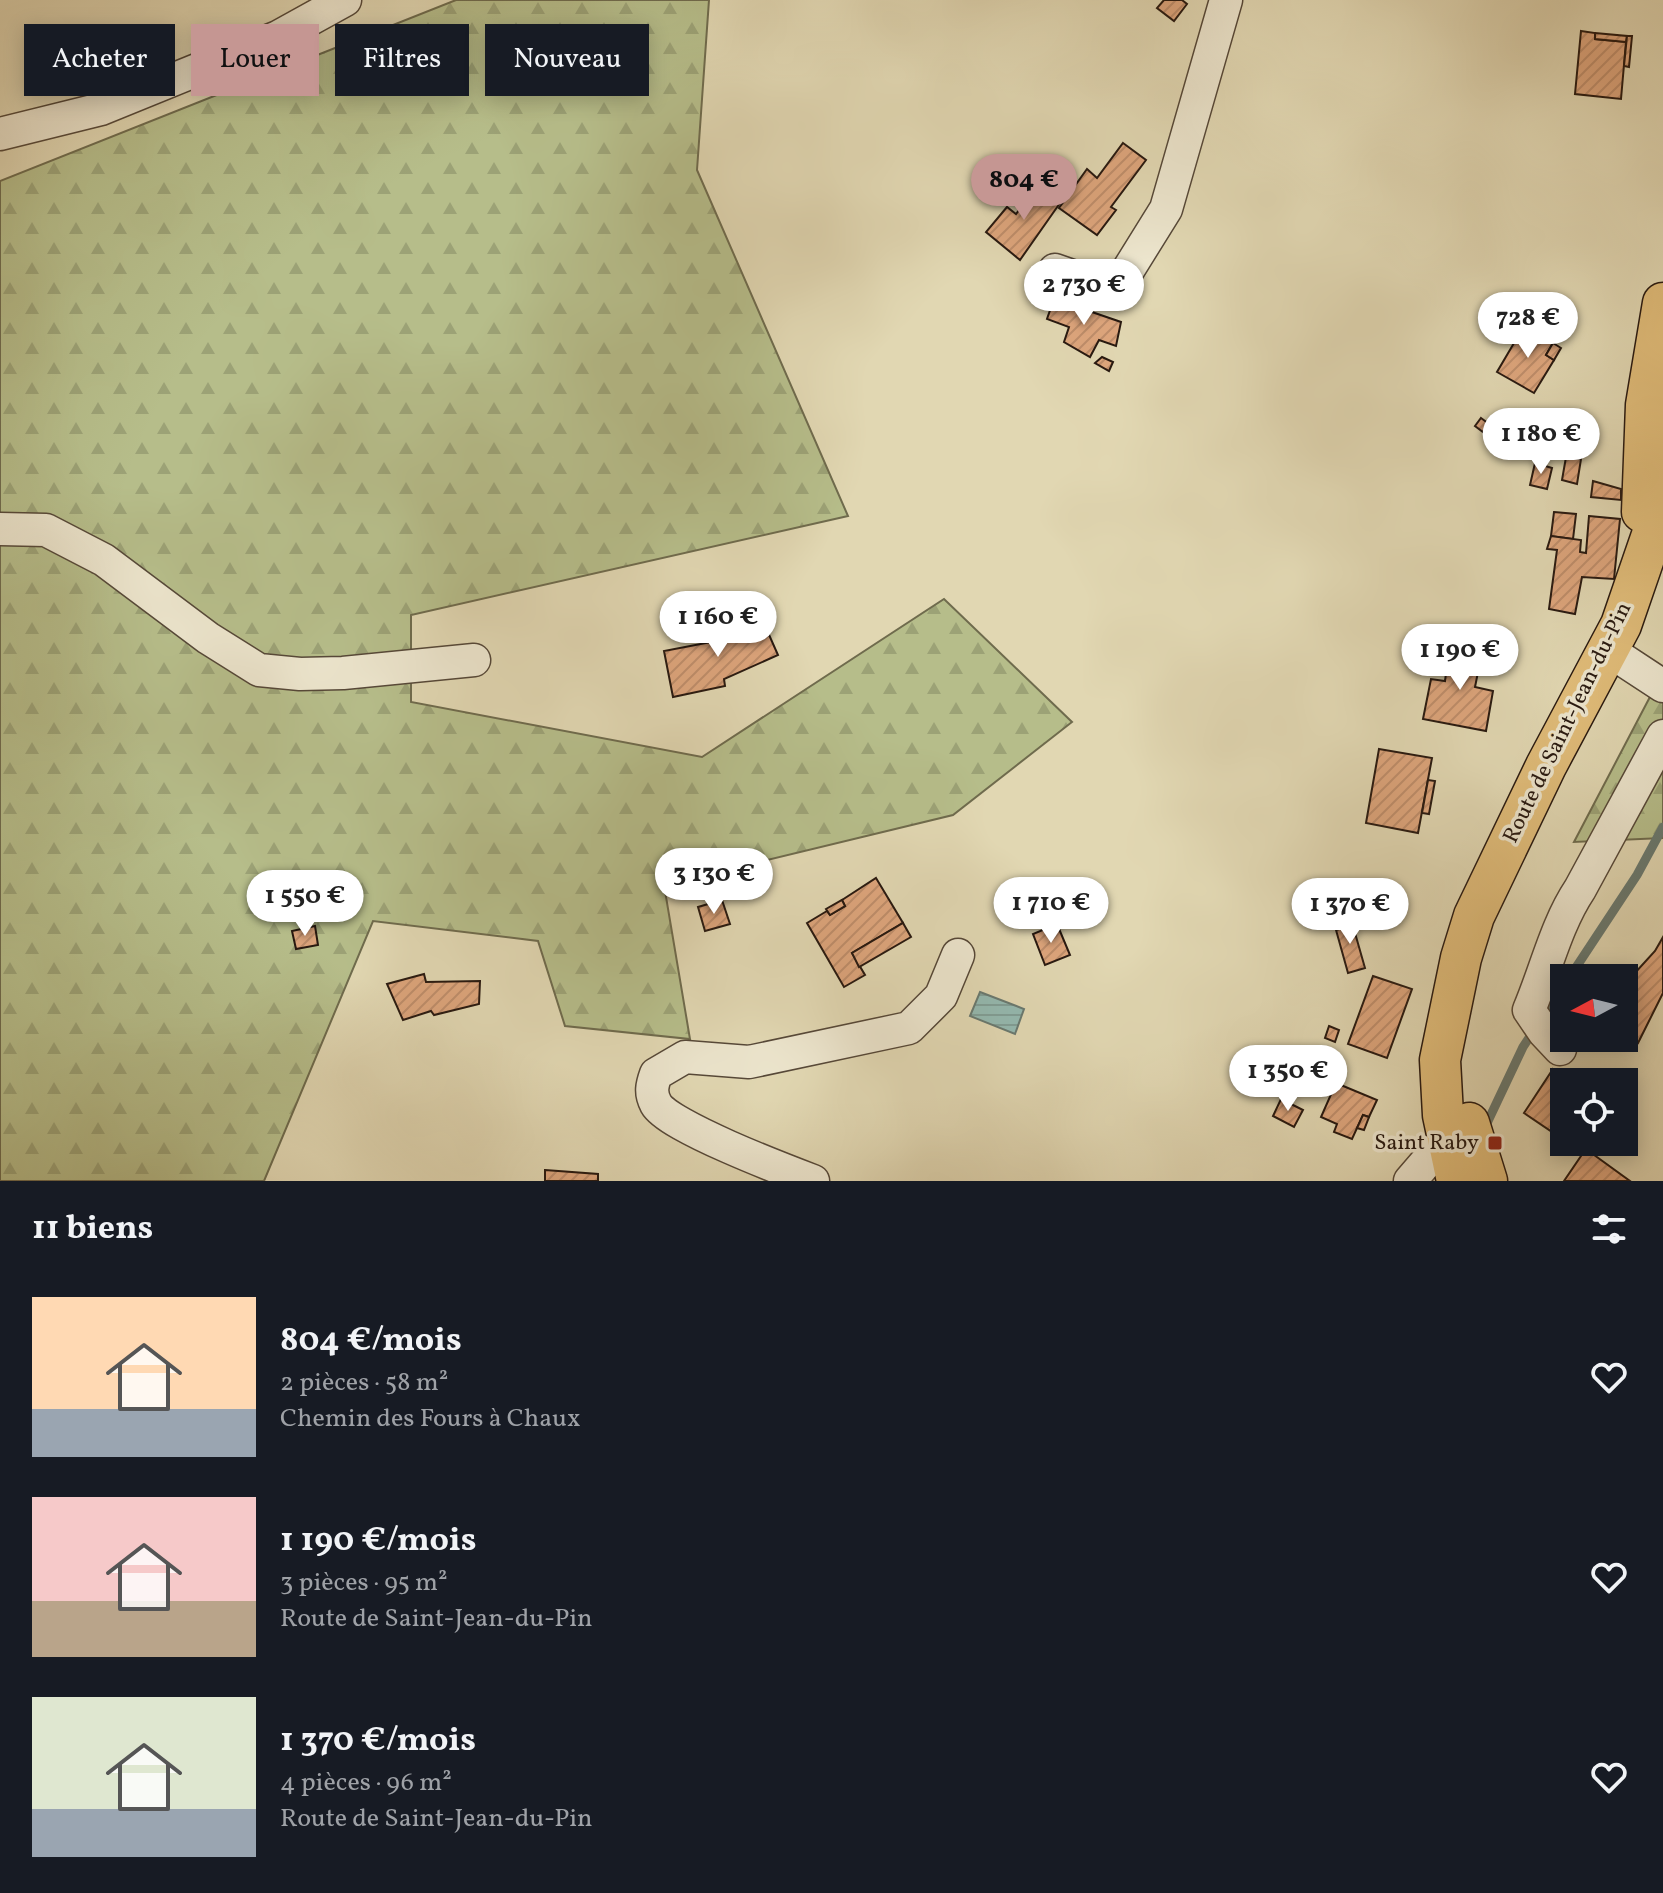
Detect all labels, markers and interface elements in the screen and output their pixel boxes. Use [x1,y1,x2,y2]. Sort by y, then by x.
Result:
chip: Acheter [24,24,175,96]
chip: Louer [191,24,319,96]
chip: Filtres [335,24,469,96]
chip: Nouveau [485,24,649,96]
pin: 804 € [968,154,1080,222]
text: 804 € [989,162,1059,198]
pin: 2 730 € [1010,259,1158,327]
text: 2 730 € [1042,267,1126,303]
pin: 728 € [1472,292,1584,360]
text: 728 € [1496,300,1560,336]
pin: 1 180 € [1467,408,1615,476]
text: 1 180 € [1501,416,1581,452]
pin: 1 160 € [644,591,792,659]
street label: Route de Saint-Jean-du-Pin [1496,597,1640,849]
text: 1 160 € [678,599,758,635]
pin: 1 190 € [1386,624,1534,692]
text: 1 190 € [1419,632,1501,668]
pin: 3 130 € [640,848,788,916]
text: 3 130 € [673,856,755,892]
pin: 1 550 € [231,870,379,938]
pin: 1 710 € [977,877,1125,945]
text: 1 550 € [265,878,345,914]
pin: 1 370 € [1276,878,1424,946]
text: 1 710 € [1012,885,1090,921]
text: 1 370 € [1310,886,1390,922]
north arrow [1550,964,1638,1052]
map controls [1550,964,1638,1156]
pin: 1 350 € [1214,1045,1362,1113]
text: 1 350 € [1247,1053,1329,1089]
button: locate [1550,1068,1638,1156]
place label: Saint Raby [1374,1128,1479,1159]
marker: Saint Raby [1486,1134,1504,1152]
text: 11 biens [32,1206,153,1253]
icon: filters [1587,1207,1631,1251]
text: 804 €/mois [280,1318,462,1365]
icon: home [96,1329,192,1425]
icon: heart [1587,1355,1631,1399]
text: 2 pièces · 58 m² [280,1365,448,1401]
text: Chemin des Fours à Chaux [280,1401,580,1437]
text: 1 190 €/mois [280,1518,476,1565]
icon: home [96,1529,192,1625]
icon: heart [1587,1555,1631,1599]
text: 3 pièces · 95 m² [280,1565,448,1601]
text: Route de Saint-Jean-du-Pin [280,1601,593,1637]
text: 1 370 €/mois [280,1718,476,1765]
icon: home [96,1729,192,1825]
icon: heart [1587,1755,1631,1799]
text: 4 pièces · 96 m² [280,1765,452,1801]
text: Route de Saint-Jean-du-Pin [280,1801,593,1837]

